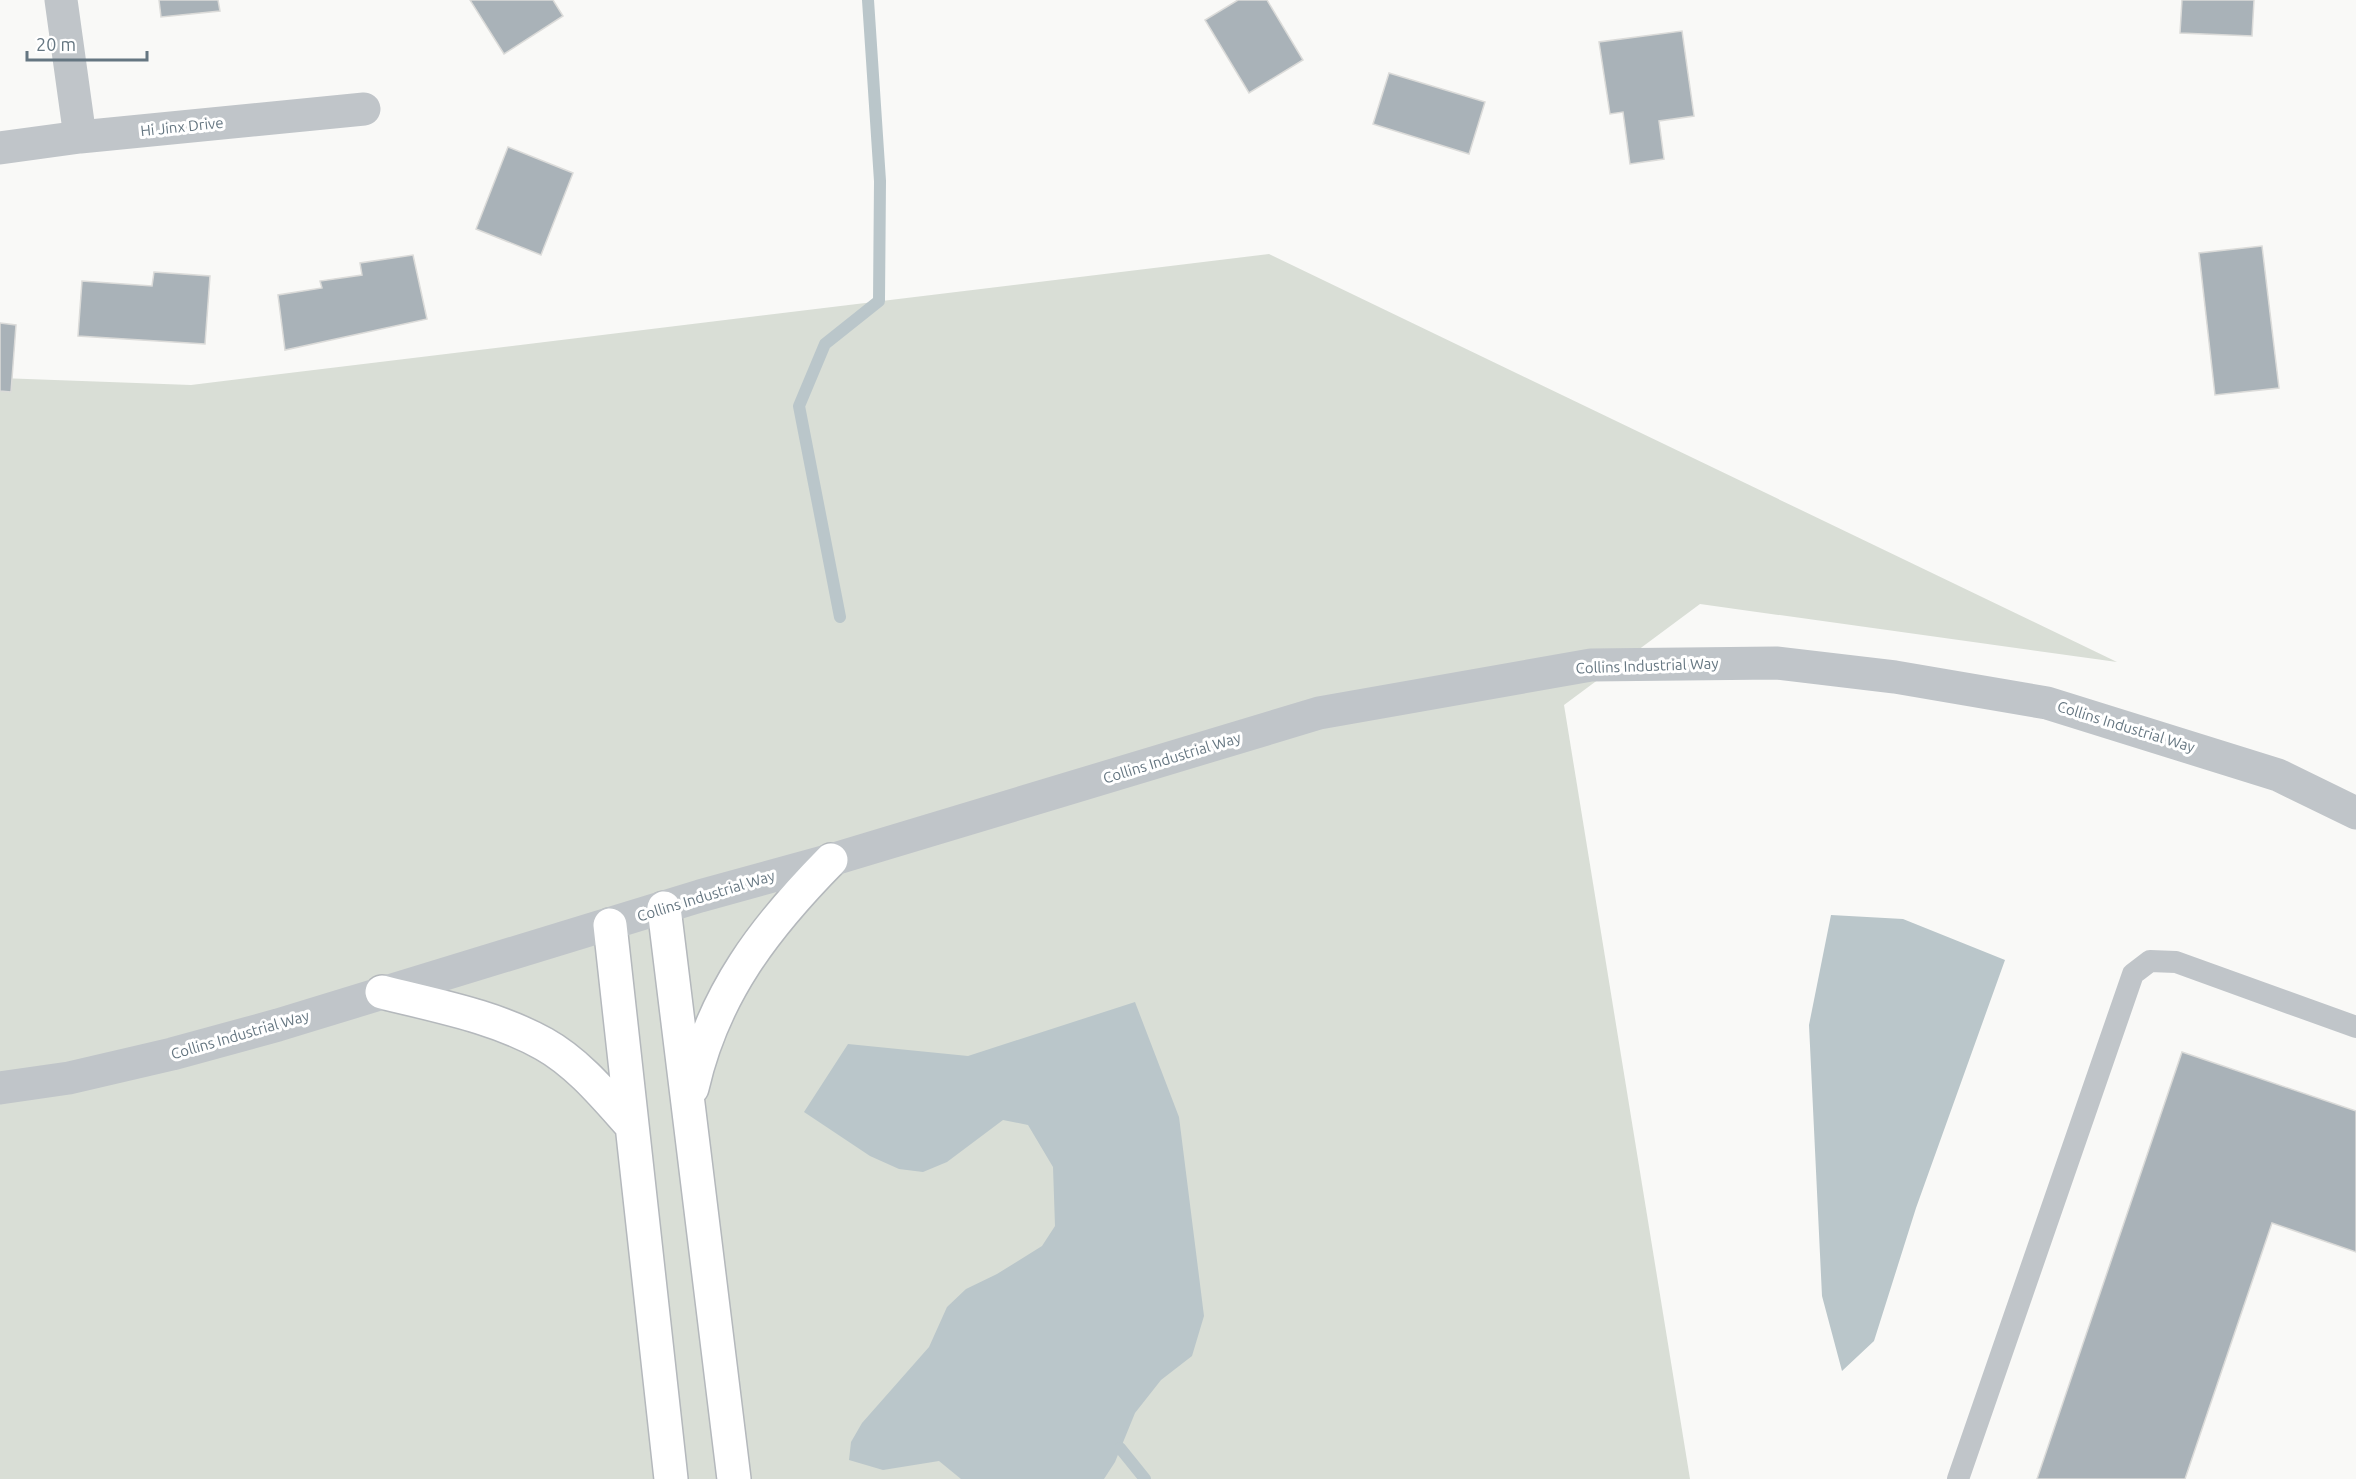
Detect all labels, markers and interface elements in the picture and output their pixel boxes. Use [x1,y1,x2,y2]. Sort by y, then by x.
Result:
scale bar [27,24,147,62]
text: 20 m [36,34,76,54]
street label: Hi Jinx Drive [139,114,224,139]
street label: Collins Industrial Way [1575,655,1719,676]
street label: Collins Industrial Way [2055,697,2197,756]
street label: Collins Industrial Way [1101,728,1243,787]
street label: Collins Industrial Way [635,866,777,925]
street label: Collins Industrial Way [169,1007,311,1062]

